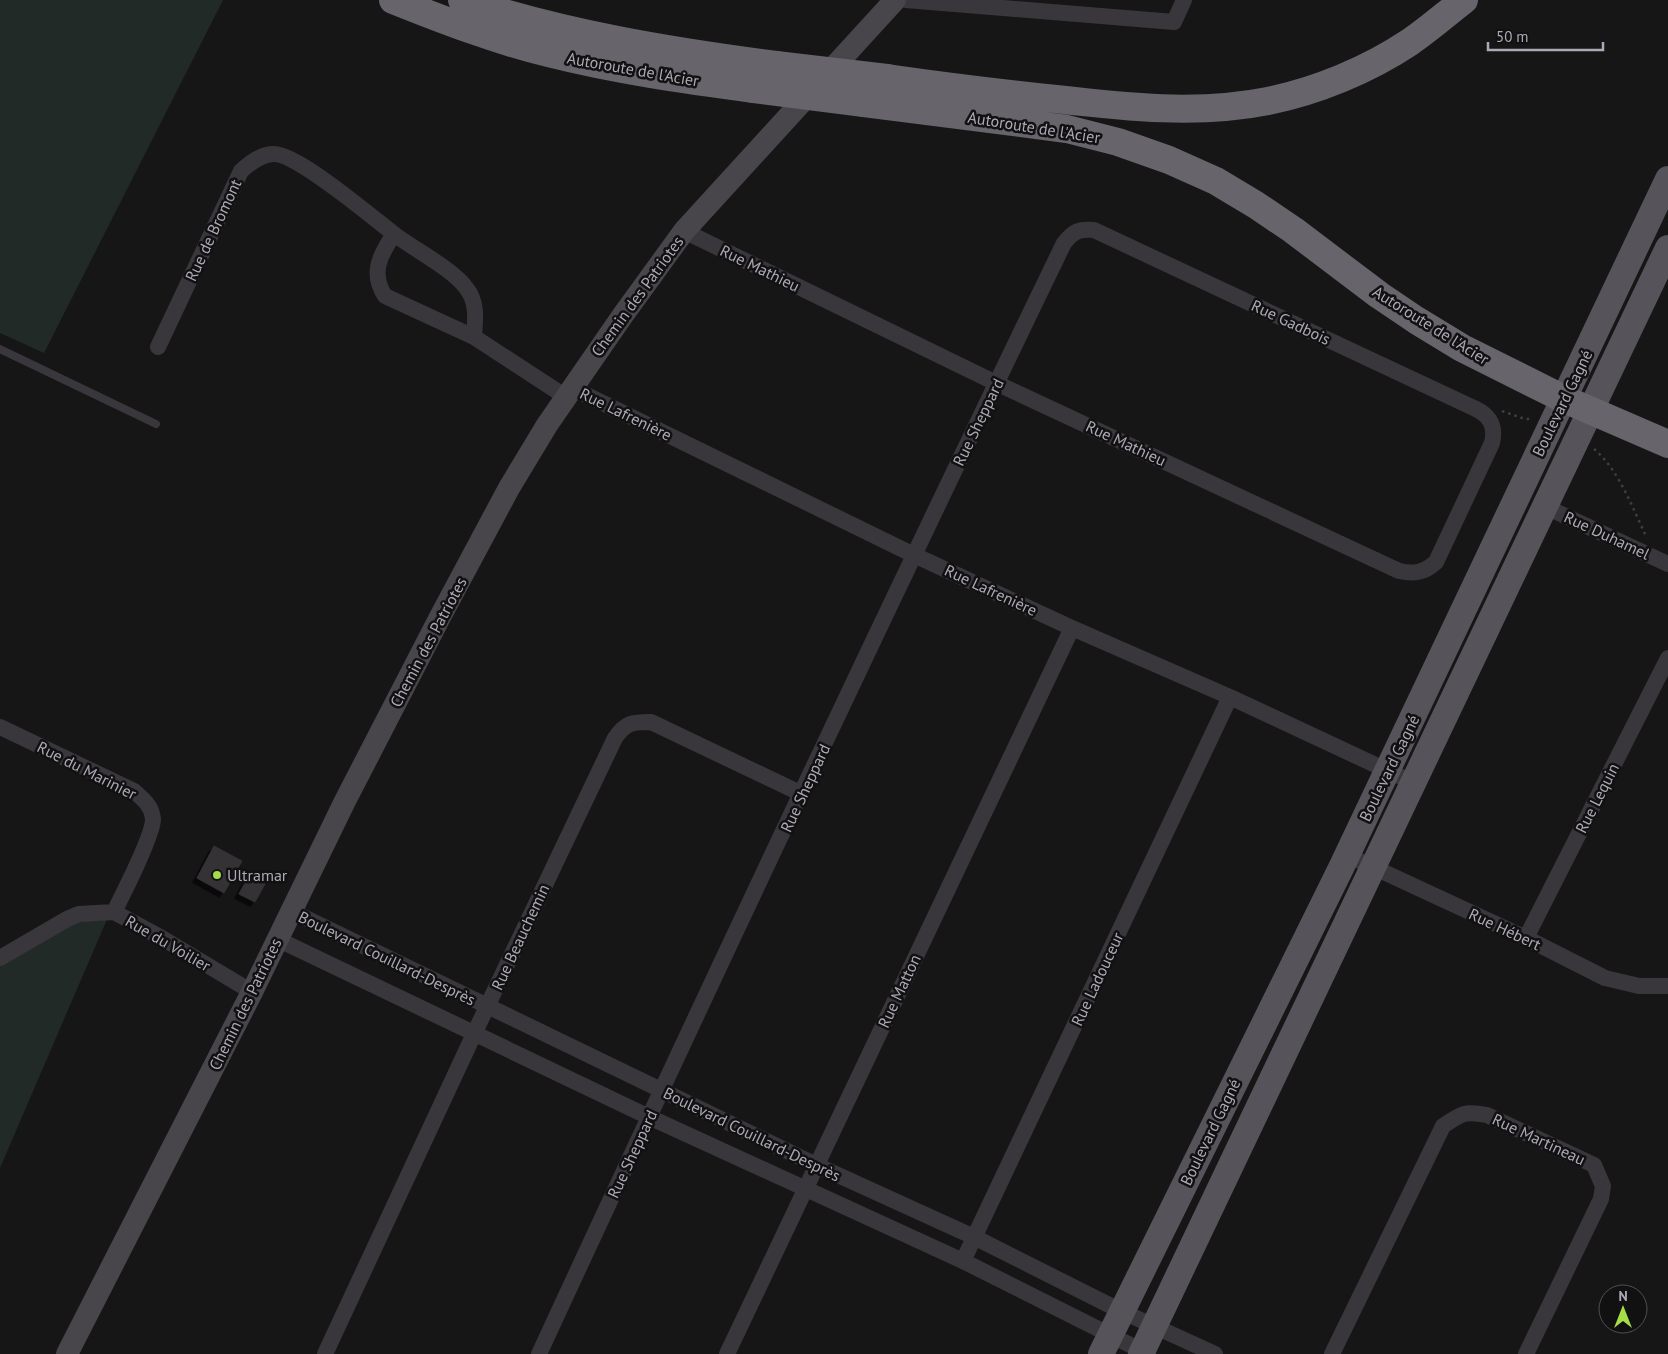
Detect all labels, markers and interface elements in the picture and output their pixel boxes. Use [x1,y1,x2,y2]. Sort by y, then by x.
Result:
scale bar [1488,20,1603,52]
text: 50 m [1496,27,1529,46]
street label: Autoroute de l'Acier [566,48,701,91]
street label: Autoroute de l'Acier [966,107,1102,147]
street label: Rue de Bromont [181,175,246,284]
street label: Chemin des Patriotes [587,232,688,360]
street label: Rue Mathieu [717,240,803,296]
street label: Autoroute de l'Acier [1369,281,1493,369]
street label: Rue Gadbois [1248,295,1334,349]
street label: Boulevard Gagné [1528,346,1596,460]
street label: Rue Sheppard [948,375,1008,469]
street label: Rue Lafrenière [577,383,675,445]
street label: Rue Mathieu [1083,416,1169,470]
street label: Rue Duhamel [1561,507,1653,564]
street label: Rue Lafrenière [942,560,1040,620]
street label: Chemin des Patriotes [385,573,471,710]
street label: Boulevard Gagné [1355,711,1423,825]
street label: Rue du Marinier [34,736,141,804]
street label: Rue Sheppard [776,741,834,835]
street label: Rue Lequin [1571,760,1623,836]
place label: Ultramar [227,865,288,885]
marker: Ultramar [211,869,223,881]
street label: Rue Beauchemin [487,881,553,993]
street label: Rue Hébert [1466,904,1545,955]
street label: Boulevard Couillard-Desprès [295,906,479,1010]
street label: Rue du Voilier [122,911,215,976]
street label: Rue Ladouceur [1067,928,1128,1029]
street label: Chemin des Patriotes [204,935,286,1073]
street label: Rue Matton [873,951,925,1031]
street label: Boulevard Gagné [1176,1075,1244,1189]
street label: Boulevard Couillard-Desprès [660,1082,844,1186]
street label: Rue Sheppard [603,1107,661,1201]
street label: Rue Martineau [1489,1109,1589,1169]
north arrow [1598,1284,1648,1334]
text: N [1618,1287,1628,1305]

